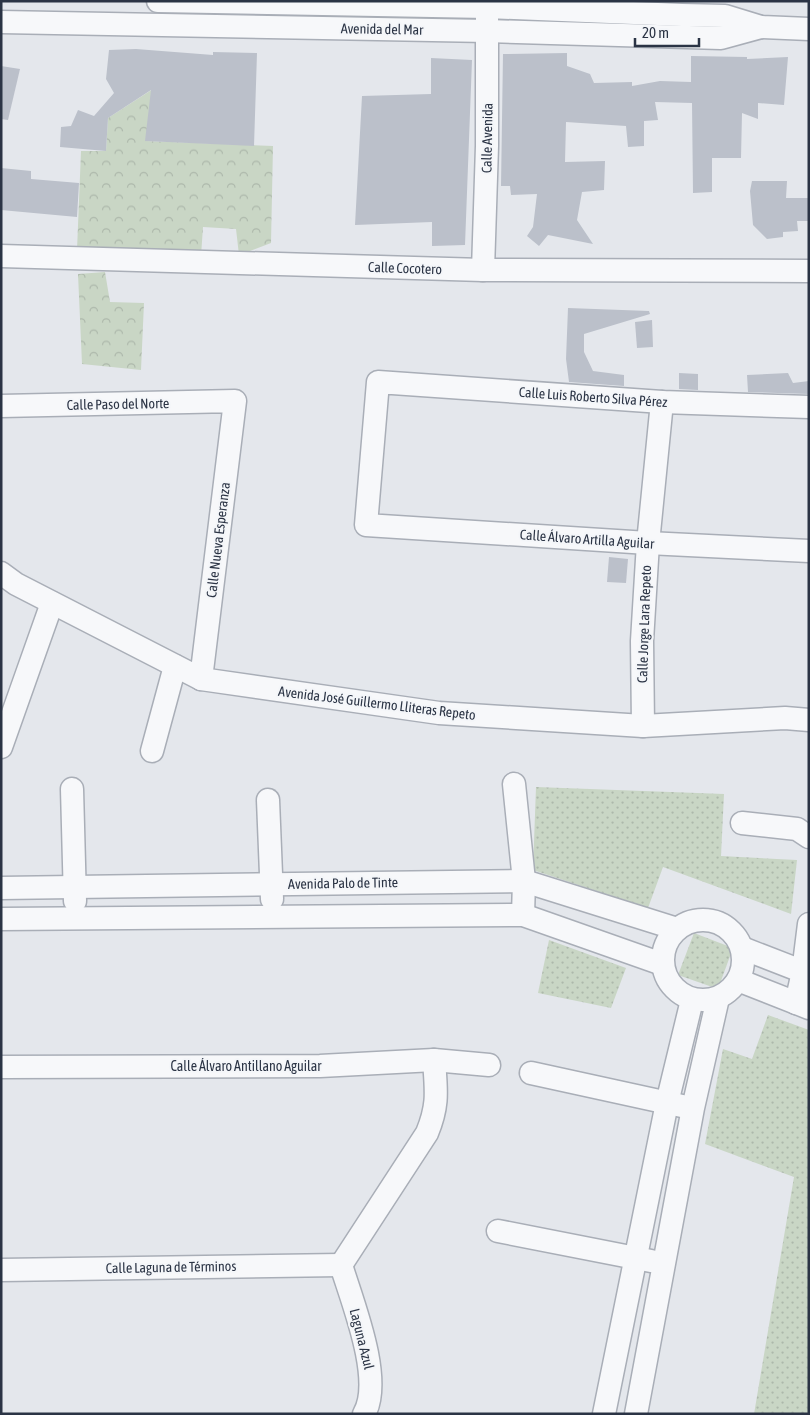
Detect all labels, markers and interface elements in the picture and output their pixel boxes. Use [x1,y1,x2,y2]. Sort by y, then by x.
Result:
scale bar [635,15,699,47]
street label: Avenida del Mar [341,20,424,38]
text: 20 m [642,24,669,41]
street label: Calle Avenida [478,103,496,173]
street label: Calle Cocotero [368,259,442,277]
street label: Calle Luis Roberto Silva Pérez [518,384,668,410]
street label: Calle Paso del Norte [67,395,169,413]
street label: Calle Nueva Esperanza [203,481,233,599]
street label: Calle Álvaro Artilla Aguilar [519,526,656,552]
street label: Calle Jorge Lara Repeto [634,565,654,683]
street label: Avenida José Guillermo Lliteras Repeto [277,683,477,723]
street label: Avenida Palo de Tinte [288,874,398,892]
street label: Calle Álvaro Antillano Aguilar [171,1058,322,1074]
street label: Calle Laguna de Términos [106,1258,236,1276]
street label: Laguna Azul [347,1307,377,1371]

